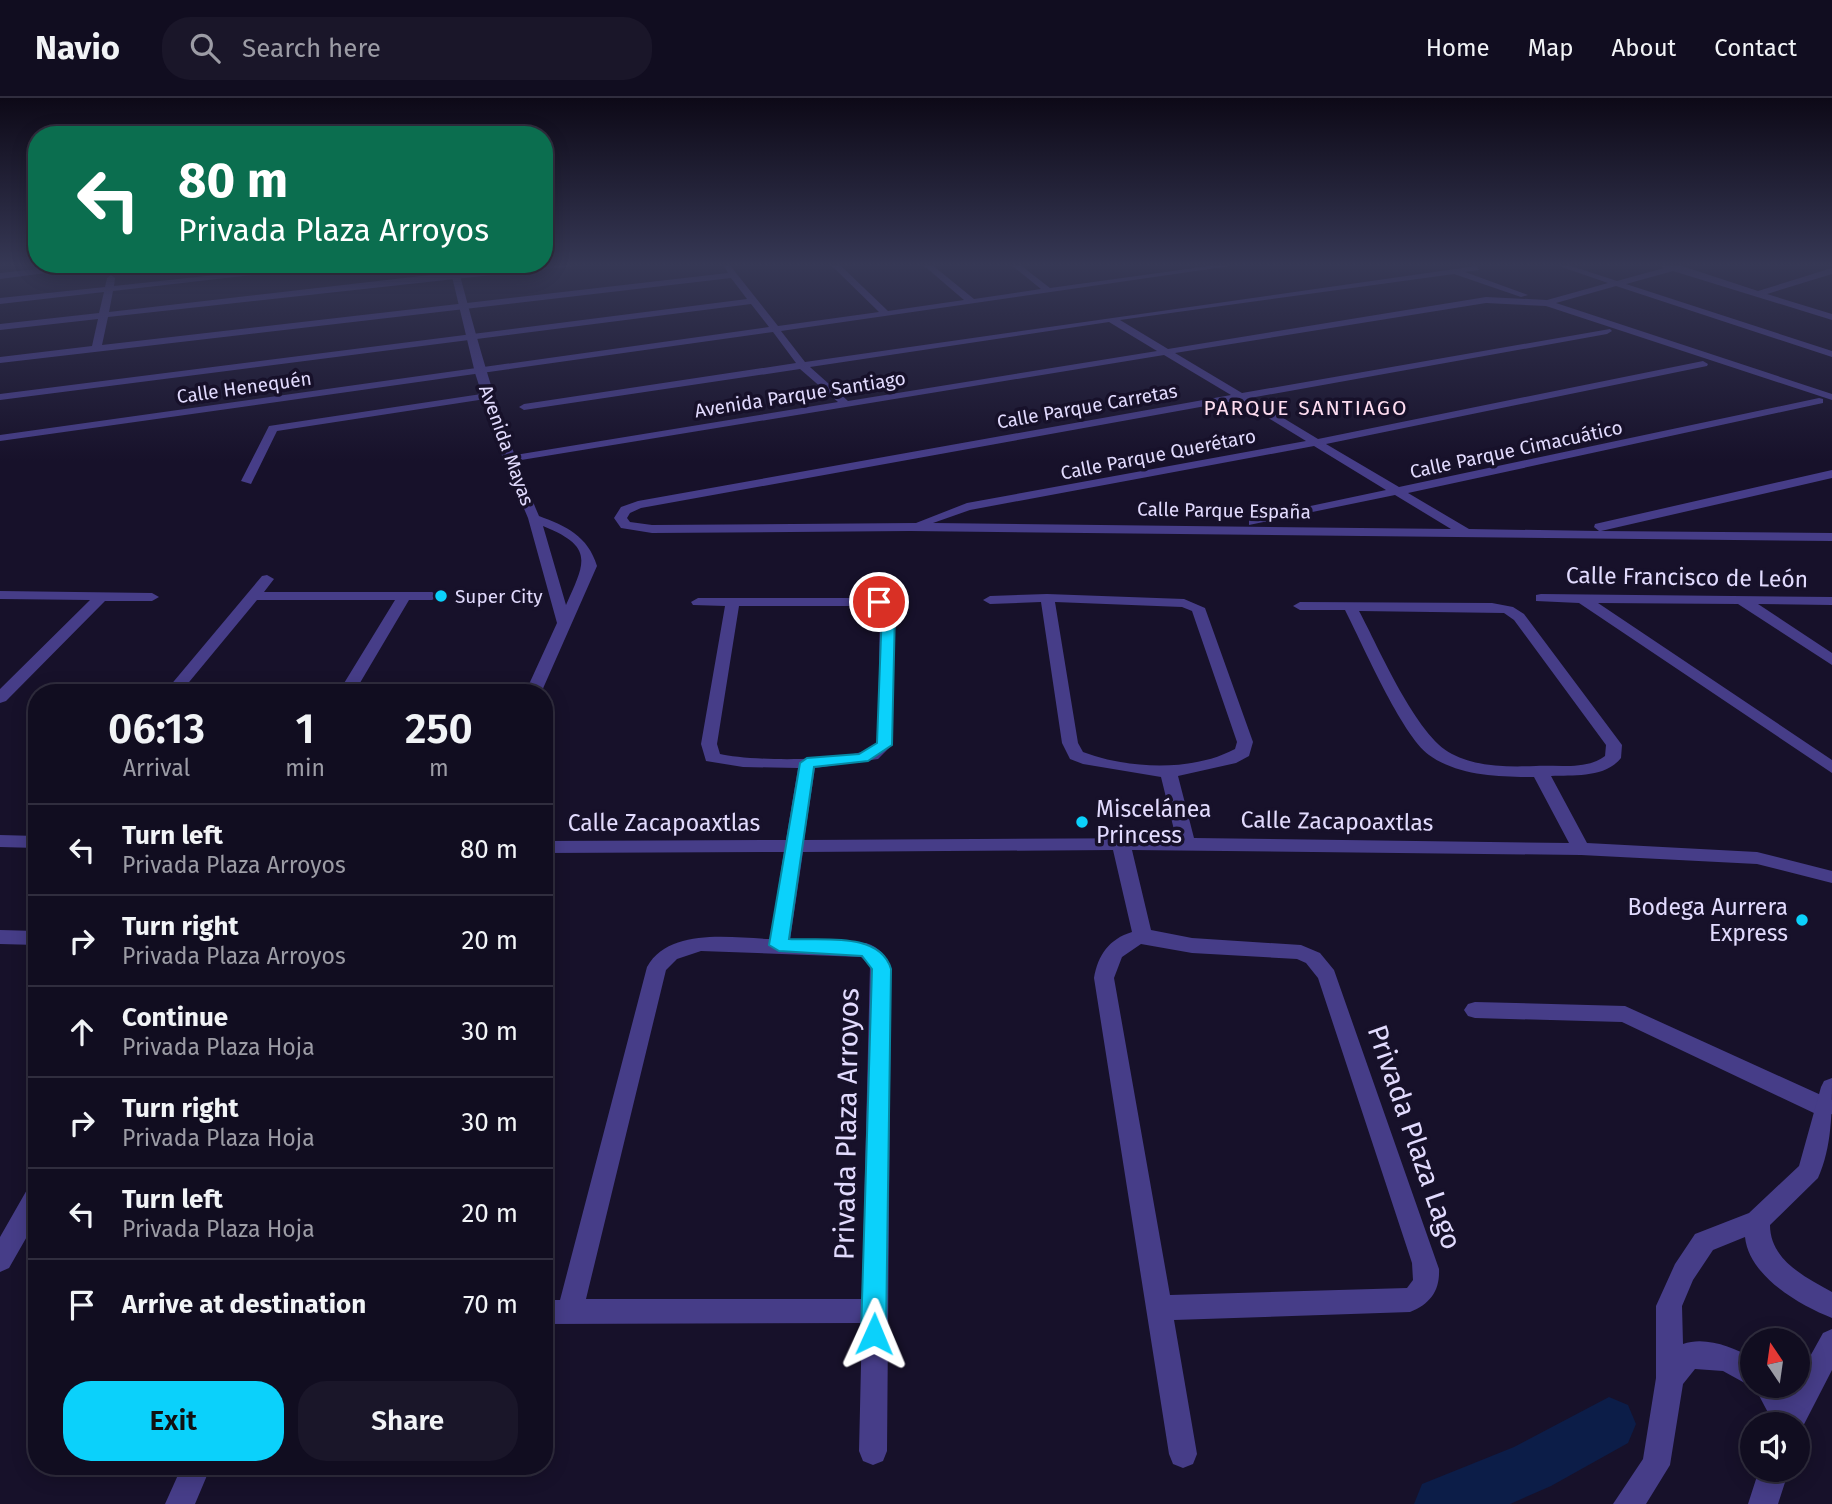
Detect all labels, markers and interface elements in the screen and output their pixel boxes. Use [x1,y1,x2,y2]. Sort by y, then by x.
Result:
search box [162,17,652,80]
text: Navio [35,28,120,68]
icon: search [186,29,224,67]
text: Search here [242,33,381,64]
text: Home [1426,34,1490,62]
text: Map [1528,34,1574,62]
text: About [1612,34,1676,62]
text: Contact [1714,34,1797,62]
text: 80 m [178,151,288,210]
icon: left [63,154,154,245]
text: Privada Plaza Arroyos [178,211,489,249]
street label: Avenida Parque Santiago [693,366,907,423]
street label: Calle Henequén [175,367,313,408]
street label: Calle Parque Carretas [995,379,1179,434]
street label: Avenida Mayas [474,382,539,509]
district label: PARQUE SANTIAGO [1203,395,1409,421]
street label: Calle Parque Cimacuático [1408,416,1625,483]
street label: Calle Parque Querétaro [1058,424,1258,485]
street label: Calle Parque España [1137,497,1311,524]
street label: Calle Francisco de León [1566,561,1808,593]
pin [849,572,909,632]
icon: arrive [860,583,898,621]
place label: Super City [455,585,543,608]
marker: Super City [433,588,449,604]
text: 06:13 [108,704,205,754]
text: 1 [295,704,315,754]
text: 250 [405,704,473,754]
text: Arrival [123,754,190,782]
text: min [285,754,325,782]
text: m [429,754,449,782]
place label: Miscelánea Princess [1096,795,1212,849]
street label: Calle Zacapoaxtlas [1240,805,1434,837]
street label: Calle Zacapoaxtlas [568,809,760,837]
marker: Miscelánea Princess [1074,814,1090,830]
text: Turn left [122,820,223,851]
icon: left [63,831,101,869]
text: 80 m [460,834,518,865]
text: Privada Plaza Arroyos [122,851,346,879]
place label: Bodega Aurrera Express [1627,893,1788,947]
text: Turn right [122,911,239,942]
marker: Bodega Aurrera Express [1794,912,1810,928]
icon: right [63,922,101,960]
text: 20 m [461,925,518,956]
text: Privada Plaza Arroyos [122,942,346,970]
street label: Privada Plaza Arroyos [828,988,865,1260]
text: Continue [122,1002,228,1033]
icon: ahead [63,1013,101,1051]
text: 30 m [461,1016,518,1047]
street label: Privada Plaza Lago [1361,1021,1468,1254]
text: Privada Plaza Hoja [122,1033,315,1061]
text: Turn right [122,1093,239,1124]
icon: right [63,1104,101,1142]
text: 30 m [461,1107,518,1138]
text: Privada Plaza Hoja [122,1124,315,1152]
text: Turn left [122,1184,223,1215]
icon: left [63,1195,101,1233]
text: 20 m [461,1198,518,1229]
text: Privada Plaza Hoja [122,1215,315,1243]
icon: arrive [63,1286,101,1324]
text: Arrive at destination [122,1289,366,1320]
text: 70 m [463,1289,518,1320]
position arrow [837,1297,911,1371]
north arrow [1740,1328,1810,1398]
map controls [1740,1328,1810,1482]
button: Exit [63,1381,284,1461]
button: Share [298,1381,518,1461]
button: sound [1740,1412,1810,1482]

